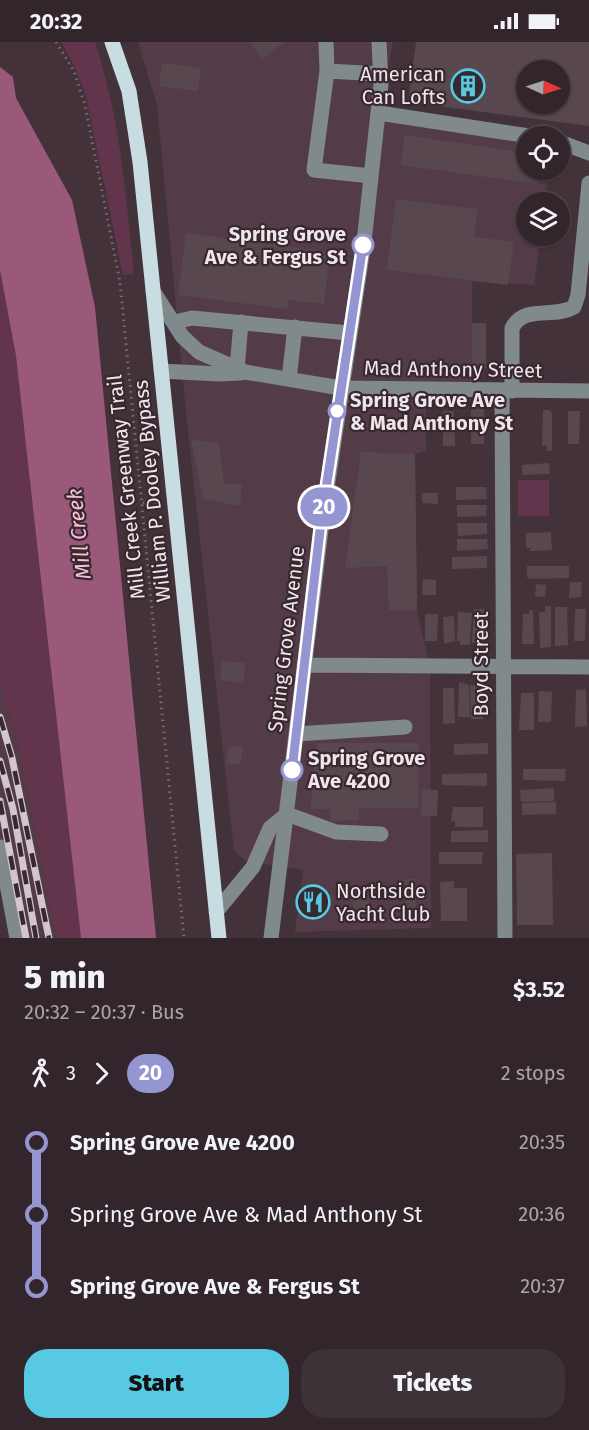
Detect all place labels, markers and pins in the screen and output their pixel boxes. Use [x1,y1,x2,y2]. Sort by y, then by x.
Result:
place label: American Can Lofts [360,62,445,109]
building icon: American Can Lofts [450,68,486,104]
place label: Spring Grove Ave & Fergus St [204,222,346,269]
marker: Spring Grove Ave & Fergus St [352,234,374,256]
place label: Spring Grove Ave & Mad Anthony St [350,388,514,435]
marker: Spring Grove Ave & Mad Anthony St [328,402,346,420]
place label: Spring Grove Ave 4200 [307,746,425,793]
marker: Spring Grove Ave 4200 [281,759,303,781]
place label: Northside Yacht Club [336,879,430,926]
restaurant icon: Northside Yacht Club [295,884,331,920]

